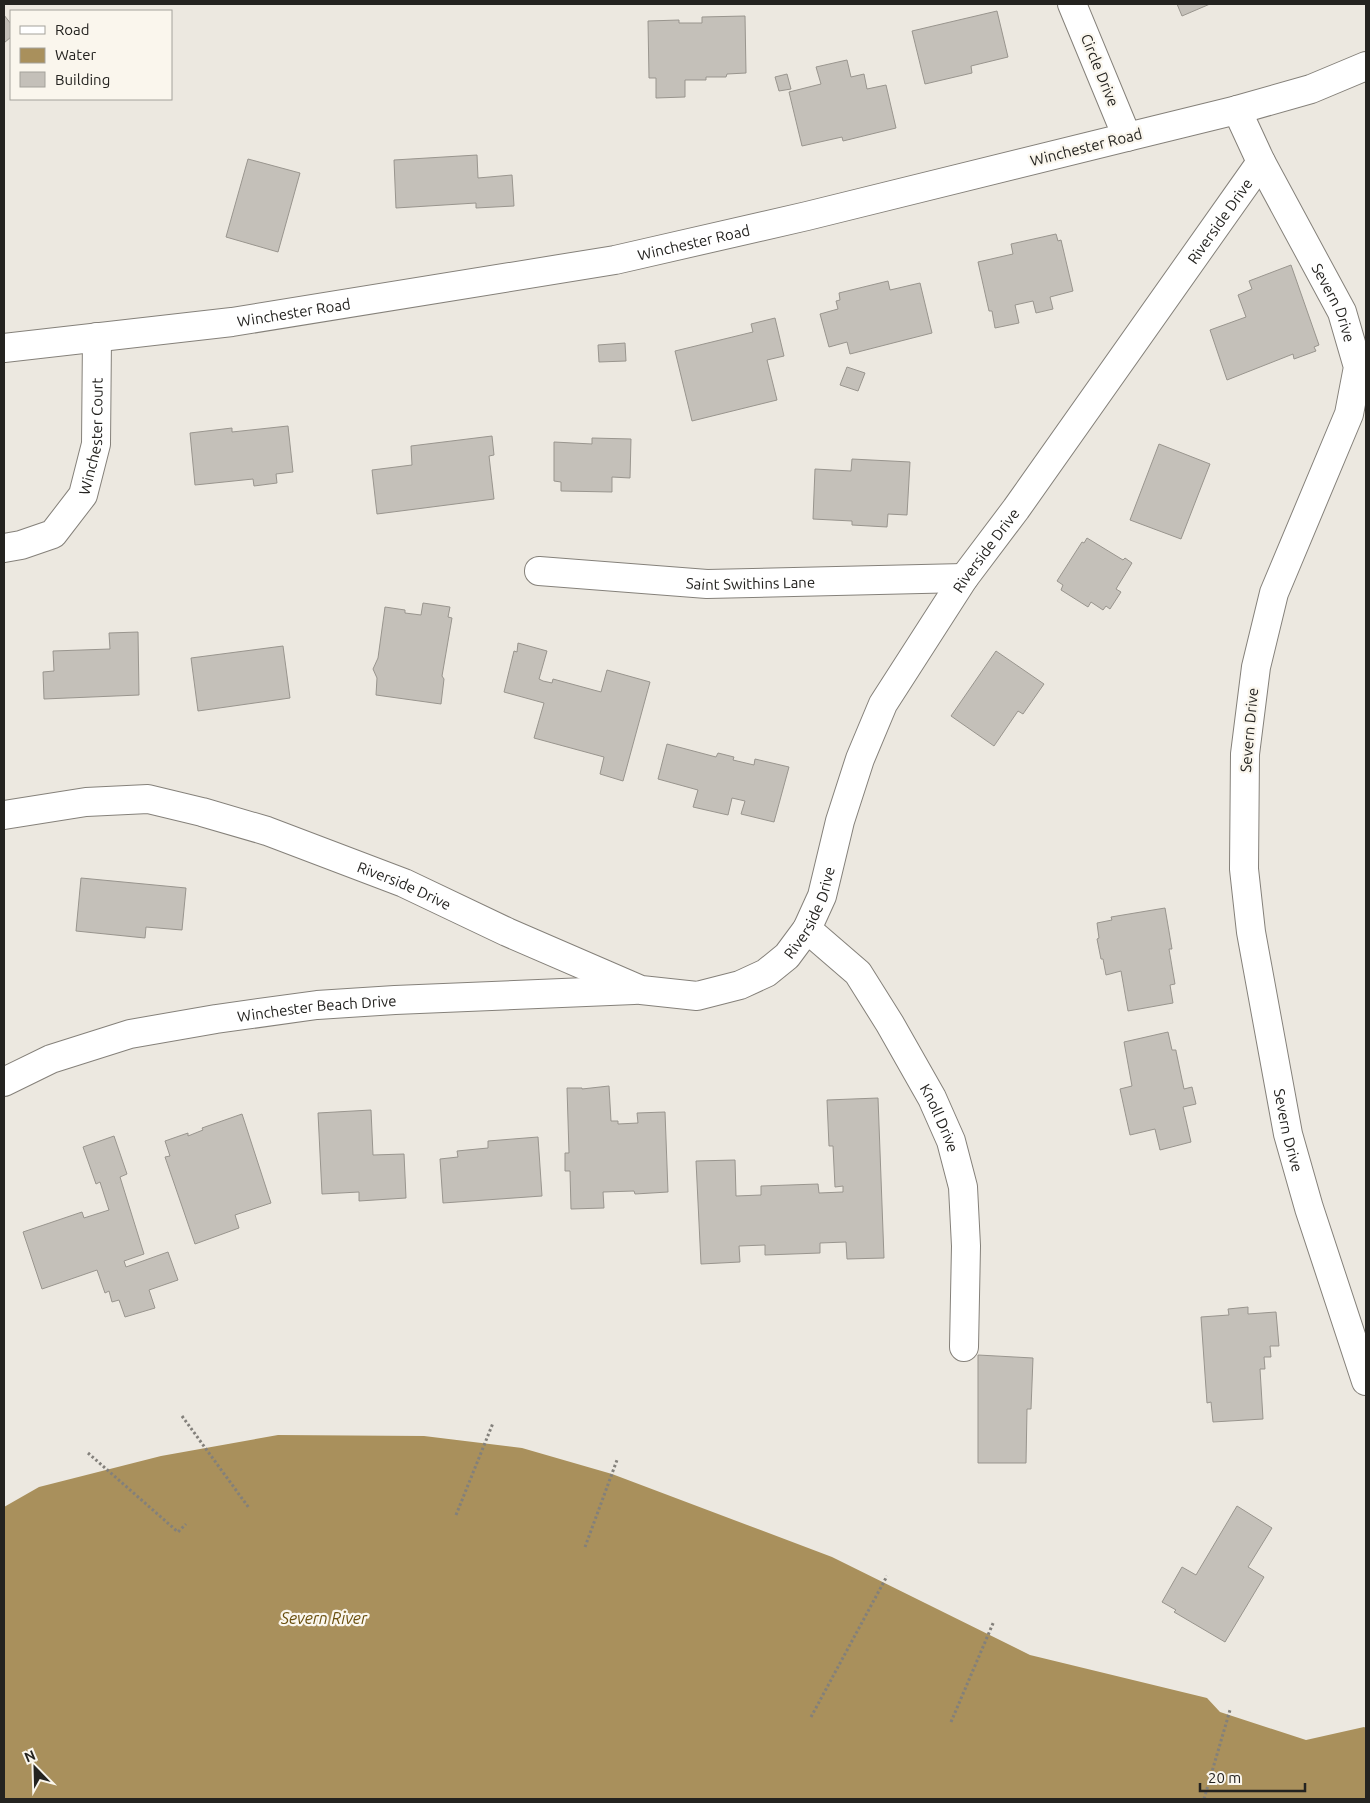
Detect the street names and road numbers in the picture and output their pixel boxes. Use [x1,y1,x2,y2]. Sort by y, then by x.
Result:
street label: Circle Drive [1078,31,1122,109]
street label: Winchester Road [1028,125,1144,169]
street label: Riverside Drive [1184,175,1255,267]
street label: Winchester Road [636,221,751,263]
street label: Severn Drive [1309,260,1359,344]
street label: Winchester Road [236,294,352,330]
street label: Winchester Court [75,378,105,497]
street label: Riverside Drive [949,505,1022,595]
street label: Saint Swithins Lane [685,573,815,593]
street label: Severn Drive [1237,687,1261,773]
street label: Riverside Drive [355,858,454,913]
street label: Riverside Drive [780,865,837,961]
street label: Winchester Beach Drive [236,991,397,1024]
street label: Knoll Drive [917,1080,962,1154]
street label: Severn Drive [1271,1087,1307,1174]

